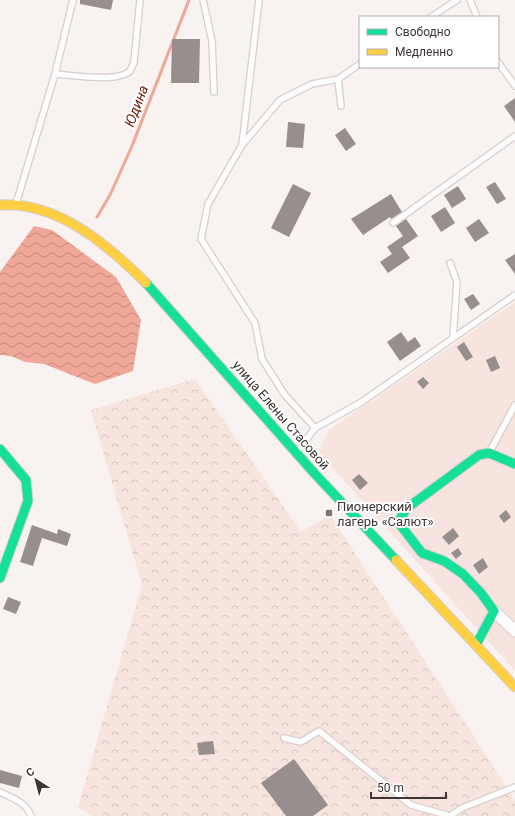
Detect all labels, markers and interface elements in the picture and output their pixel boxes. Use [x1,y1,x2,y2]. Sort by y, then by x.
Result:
legend [359,16,499,68]
text: Свободно [395,25,451,39]
text: Медленно [395,45,453,59]
water label: Юдина [121,83,151,129]
street label: улица Елены Стасовой [229,357,333,473]
place label: Пионерский лагерь «Салют» [337,499,434,529]
marker: Пионерский лагерь «Салют» [324,508,334,518]
north arrow [16,760,56,800]
text: С [24,765,37,780]
scale bar [371,774,446,800]
text: 50 m [377,781,404,795]

